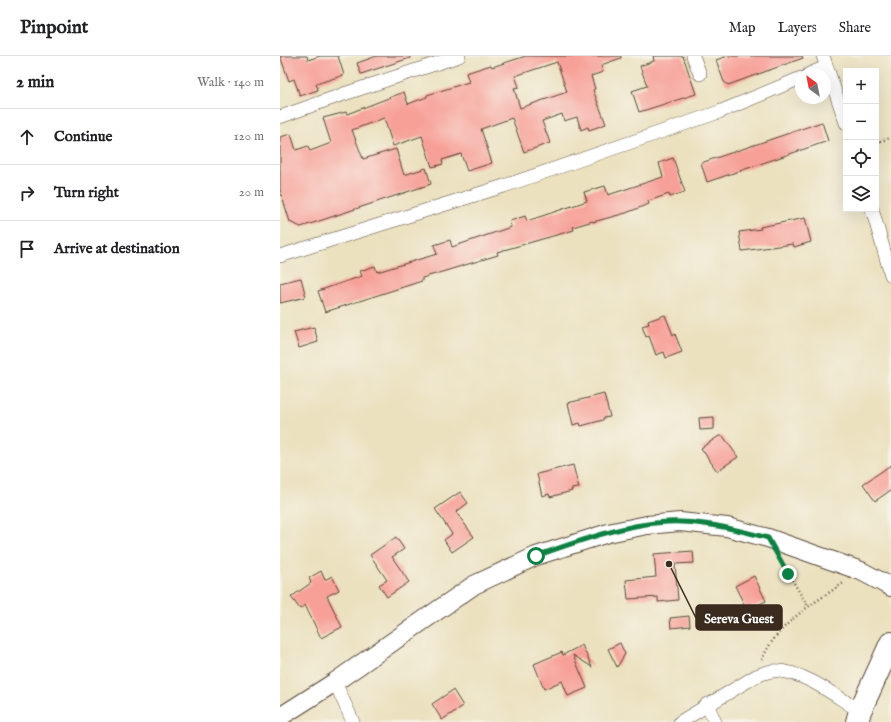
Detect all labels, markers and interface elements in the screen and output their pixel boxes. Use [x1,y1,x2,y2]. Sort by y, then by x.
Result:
text: Pinpoint [20,16,88,40]
text: Map [729,19,756,37]
text: Layers [778,19,817,37]
text: Share [839,19,871,37]
north arrow [795,68,831,104]
map controls [843,68,879,212]
button: + [843,68,879,104]
text: 2 min [16,72,54,93]
text: Walk · 140 m [197,74,264,91]
button: − [843,104,879,140]
icon: ahead [16,126,38,148]
text: Continue [54,127,112,146]
text: 120 m [234,128,264,145]
button: locate [843,140,879,176]
button: layers [843,176,879,212]
icon: right [16,182,38,204]
text: Turn right [54,183,119,202]
text: 20 m [239,184,264,201]
icon: arrive [16,238,38,260]
text: Arrive at destination [54,239,180,258]
route start [527,547,545,565]
route end [779,565,797,583]
callout: Sereva Guest [696,605,782,630]
text: Sereva Guest [704,611,774,628]

